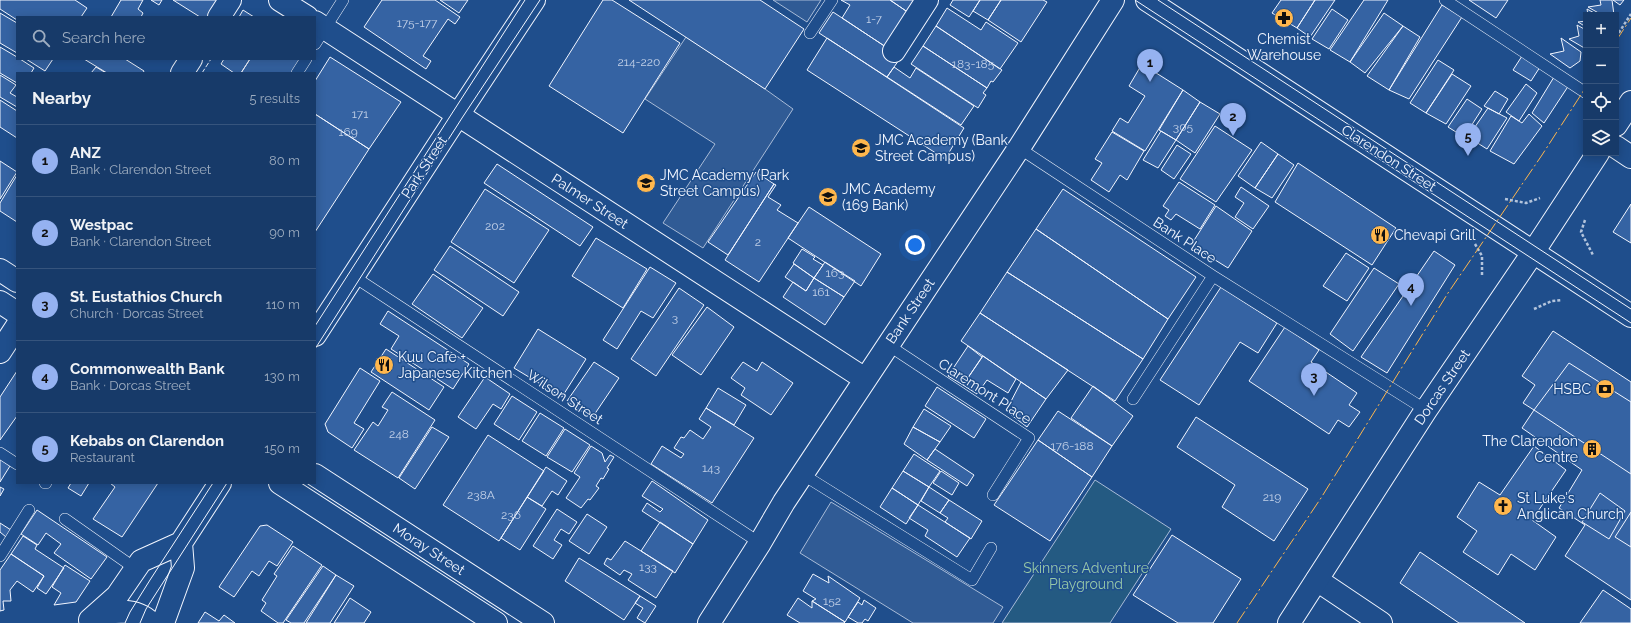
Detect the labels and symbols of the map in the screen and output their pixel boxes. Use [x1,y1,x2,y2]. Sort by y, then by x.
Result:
pharmacy icon: Chemist Warehouse [1273,7,1295,29]
house number: 1-7 [866,12,883,26]
house number: 175-177 [397,16,438,30]
place label: Chemist Warehouse [1247,31,1321,63]
pin: 1 [1137,49,1163,82]
house number: 214-220 [618,55,660,69]
house number: 183-185 [952,57,995,71]
pin: 2 [1220,103,1246,136]
house number: 171 [352,107,368,121]
house number: 305 [1173,120,1194,134]
street label: Clarendon Street [1339,121,1440,195]
pin: 5 [1455,123,1481,156]
house number: 169 [338,125,358,139]
place label: JMC Academy (Bank Street Campus) [875,132,1009,164]
street label: Park Street [398,133,450,201]
school or university icon: JMC Academy (Bank Street Campus) [850,137,872,159]
place label: JMC Academy (Park Street Campus) [660,167,790,199]
street label: Palmer Street [549,170,632,232]
school or university icon: JMC Academy (Park Street Campus) [635,172,657,194]
place label: JMC Academy (169 Bank) [842,181,936,213]
school or university icon: JMC Academy (169 Bank) [817,186,839,208]
street label: Bank Place [1150,214,1220,266]
house number: 202 [485,219,505,233]
restaurant icon: Chevapi Grill [1369,224,1391,246]
place label: Chevapi Grill [1394,227,1476,243]
house number: 2 [755,235,761,249]
your location [905,235,925,255]
house number: 163 [826,266,844,280]
pin: 4 [1398,273,1424,306]
street label: Bank Street [882,275,938,347]
house number: 161 [812,285,830,299]
house number: 3 [672,311,678,325]
street label: Dorcas Street [1411,346,1473,428]
place label: Kuu Cafe + Japanese Kitchen [398,349,512,381]
restaurant icon: Kuu Cafe + Japanese Kitchen [373,354,395,376]
street label: Claremont Place [936,355,1034,427]
pin: 3 [1301,363,1327,396]
street label: Wilson Street [524,367,606,428]
bank icon: HSBC [1594,378,1616,400]
place label: HSBC [1553,381,1591,397]
house number: 248 [389,427,409,441]
place label: The Clarendon Centre [1482,433,1578,465]
building icon: The Clarendon Centre [1581,438,1603,460]
house number: 176-188 [1050,439,1094,453]
house number: 143 [702,461,720,475]
house number: 238A [467,488,495,502]
house number: 219 [1263,490,1281,504]
place label: St Luke's Anglican Church [1517,490,1624,522]
church icon: St Luke's Anglican Church [1492,495,1514,517]
house number: 236 [501,508,521,522]
street label: Moray Street [390,520,468,578]
house number: 133 [639,560,657,574]
park label: Skinners Adventure Playground [1023,560,1149,592]
house number: 152 [823,594,841,608]

